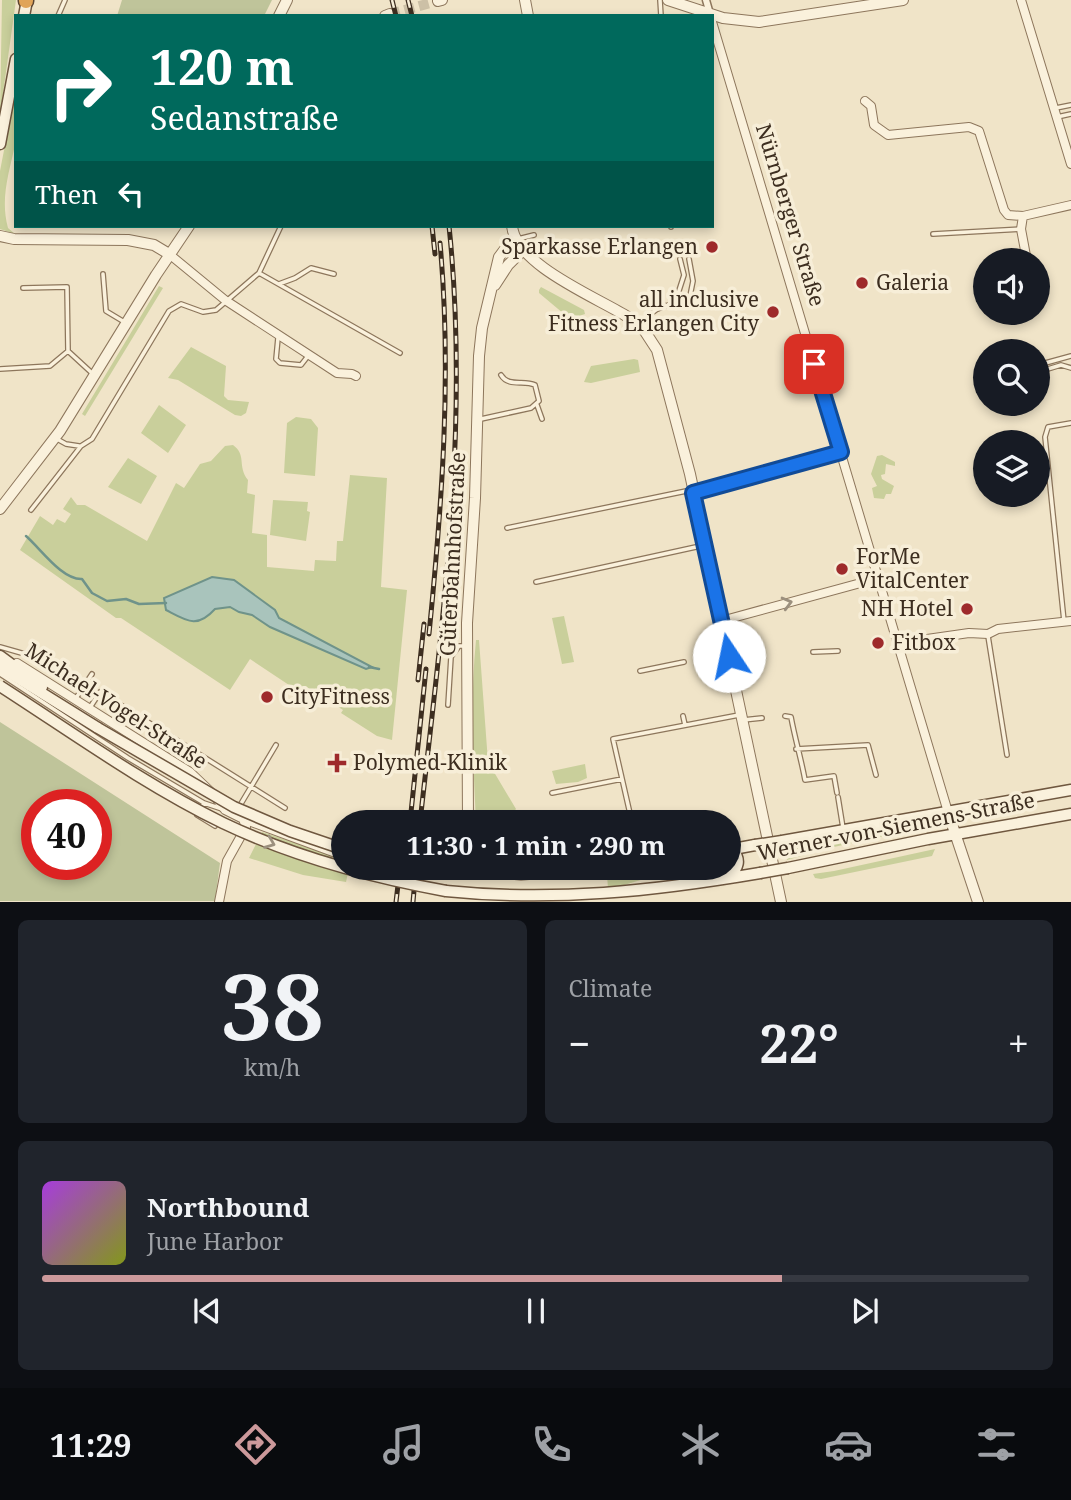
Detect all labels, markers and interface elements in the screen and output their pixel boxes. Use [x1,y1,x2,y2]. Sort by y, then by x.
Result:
text: 120 m [150,33,294,99]
icon: right [35,42,126,133]
text: Sedanstraße [150,96,339,139]
street label: Nürnberger Straße [750,120,832,309]
icon: left [112,175,150,213]
text: Then [35,176,98,212]
place label: Sparkasse Erlangen [501,232,698,260]
marker: Sparkasse Erlangen [704,239,720,255]
map controls [973,248,1050,507]
button: sound [973,248,1050,325]
place label: Galeria [876,268,949,296]
marker: Galeria [854,275,870,291]
place label: all inclusive Fitness Erlangen City [548,285,759,337]
marker: all inclusive Fitness Erlangen City [765,304,781,320]
pin [784,334,844,394]
button: search [973,339,1050,416]
icon: arrive [795,345,833,383]
button: layers [973,430,1050,507]
street label: Güterbahnhofstraße [433,451,471,657]
place label: ForMe VitalCenter [856,542,969,594]
marker: ForMe VitalCenter [834,561,850,577]
place label: NH Hotel [861,594,953,622]
one-way arrow [781,597,793,612]
marker: NH Hotel [959,601,975,617]
position arrow [692,619,766,693]
place label: Fitbox [892,628,957,656]
marker: Fitbox [870,635,886,651]
street label: Michael-Vogel-Straße [20,636,213,775]
place label: CityFitness [281,682,390,710]
marker: CityFitness [259,689,275,705]
place label: Polymed-Klinik [353,748,508,776]
marker: Polymed-Klinik [327,753,347,773]
street label: Werner-von-Siemens-Straße [755,785,1037,867]
speed limit sign: 40 [21,789,112,880]
text: 11:30 · 1 min · 290 m [406,827,666,863]
one-way arrow [264,835,276,849]
text: 38 [221,943,324,1067]
text: Climate [569,972,652,1004]
text: 22° [759,1007,839,1078]
text: − [569,1017,591,1069]
text: + [1008,1017,1029,1069]
text: km/h [244,1051,300,1083]
text: Northbound [147,1189,309,1225]
text: June Harbor [147,1225,283,1257]
icon: previous [188,1292,226,1330]
icon: pause [517,1292,555,1330]
icon: next [846,1292,884,1330]
icon: directions [231,1420,280,1469]
icon: music [379,1420,428,1469]
icon: phone [527,1420,576,1469]
icon: climate [676,1420,725,1469]
icon: car [824,1420,873,1469]
icon: filters [972,1420,1021,1469]
text: 11:29 [50,1423,132,1466]

